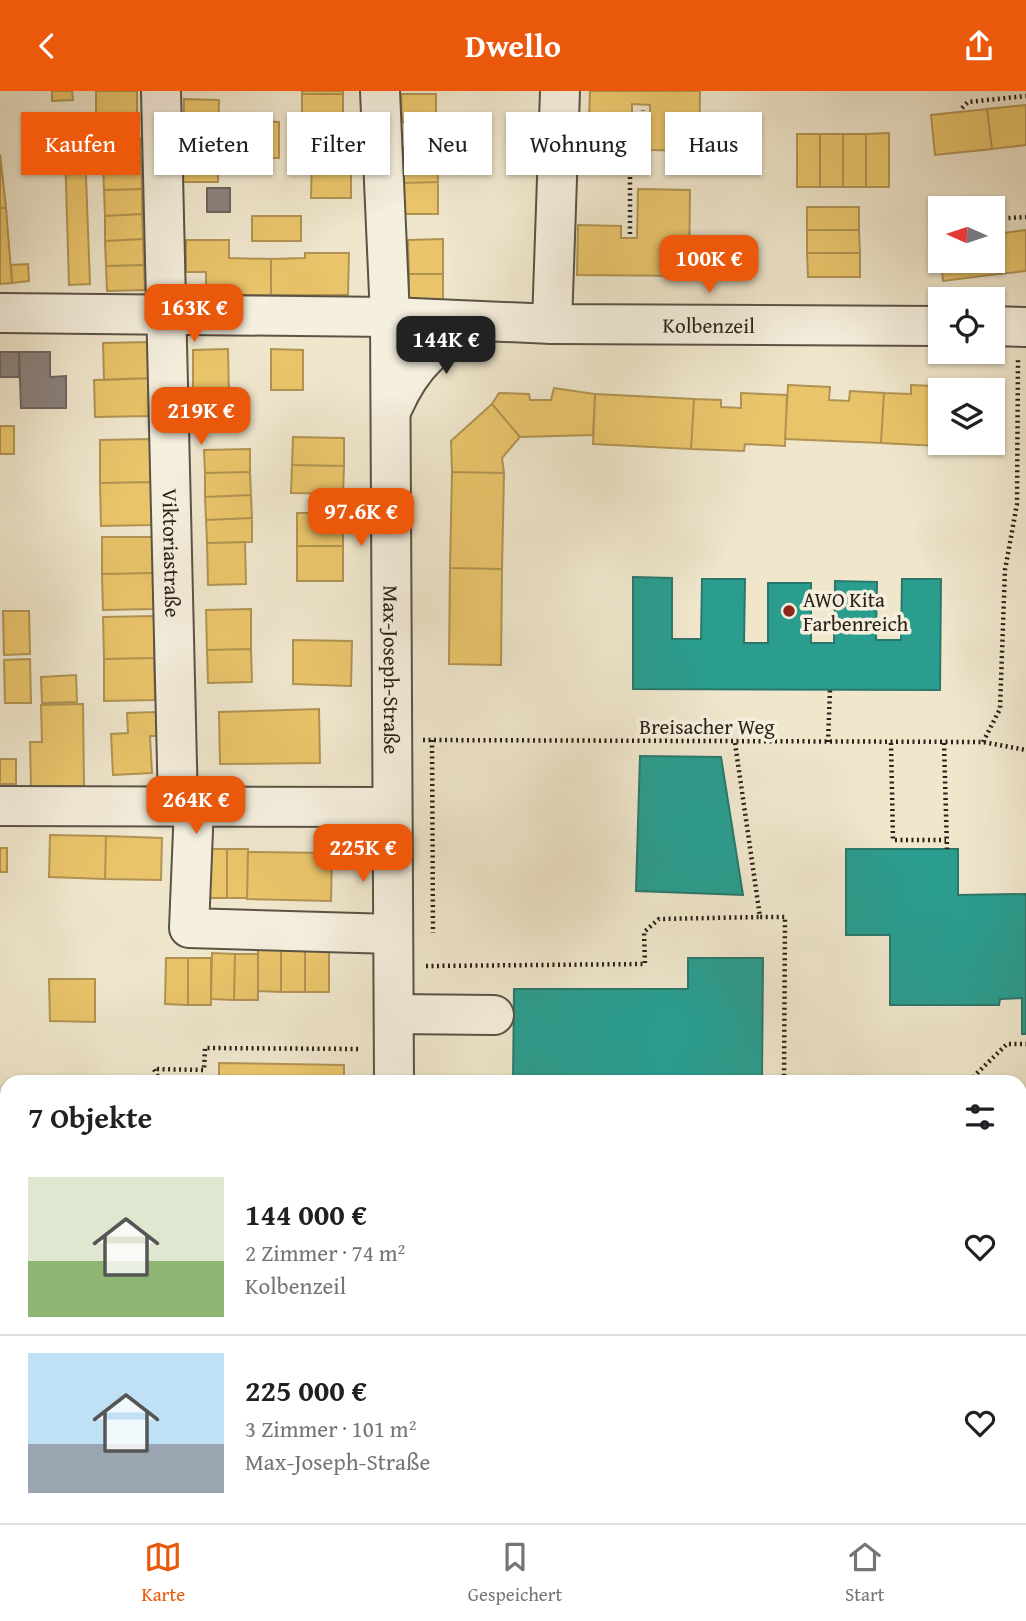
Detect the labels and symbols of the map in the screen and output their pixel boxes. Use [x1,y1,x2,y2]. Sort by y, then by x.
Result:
north arrow [928,196,1004,273]
pin: 100K € [652,235,766,295]
pin: 163K € [137,285,251,344]
street label: Kolbenzeil [663,309,755,341]
pin: 144K € [389,317,503,376]
pin: 219K € [144,387,258,447]
street label: Viktoriastraße [155,488,189,618]
pin: 97.6K € [296,489,426,548]
place label: AWO Kita Farbenreich [803,584,909,639]
street label: Max-Joseph-Straße [376,585,408,755]
marker: AWO Kita Farbenreich [781,603,797,619]
street label: Breisacher Weg [639,711,775,742]
pin: 264K € [139,777,253,836]
pin: 225K € [306,825,420,884]

